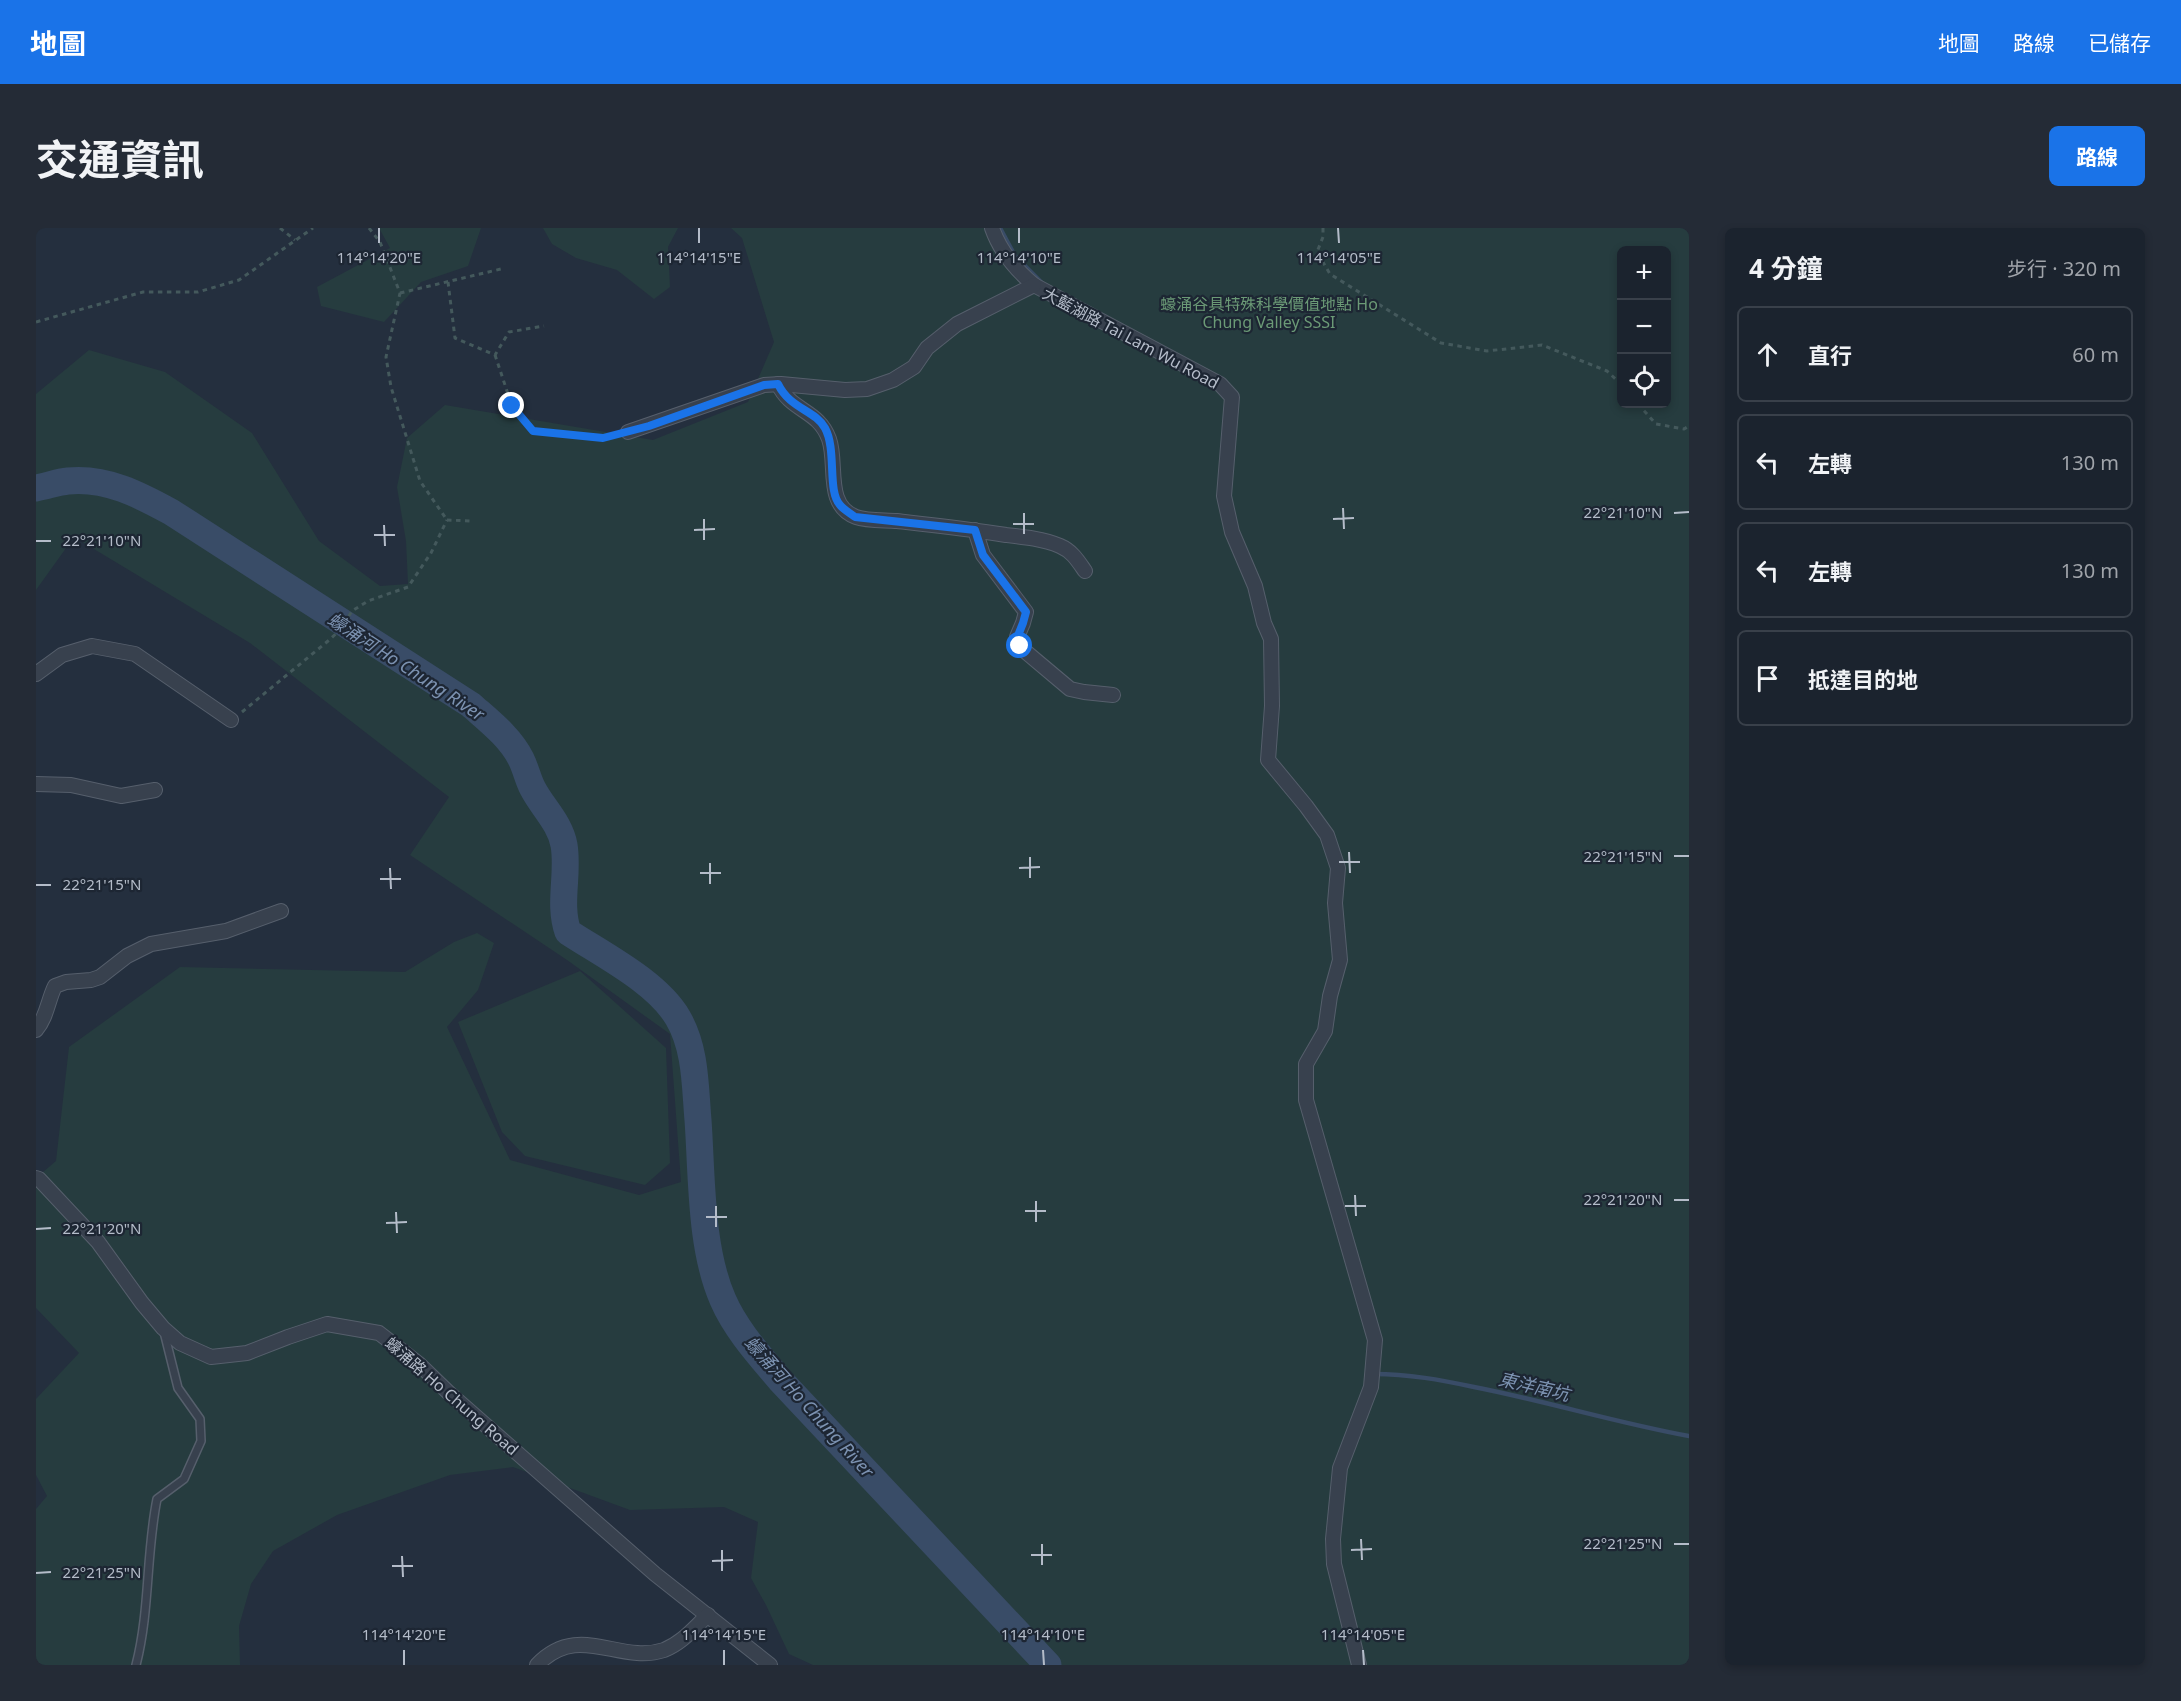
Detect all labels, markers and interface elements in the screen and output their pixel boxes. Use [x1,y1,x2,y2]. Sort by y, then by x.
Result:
text: 地圖 [30,24,86,62]
text: 地圖 [1938,29,1980,57]
text: 路線 [2013,29,2055,57]
text: 已儲存 [2088,29,2151,57]
button: 路線 [2049,126,2145,186]
text: 交通資訊 [36,130,204,187]
map controls [1617,246,1671,408]
button: + [1617,246,1671,300]
text: 114°14'20"E [337,247,421,267]
text: 114°14'15"E [657,247,741,267]
text: 114°14'10"E [977,247,1061,267]
text: 114°14'05"E [1297,247,1381,267]
text: 4 分鐘 [1749,250,1823,286]
text: 步行 · 320 m [2007,255,2121,282]
street label: 大藍湖路 Tai Lam Wu Road [1039,282,1223,394]
park label: 蠔涌谷具特殊科學價值地點 Ho Chung Valley SSSI [1160,293,1378,333]
button: − [1617,300,1671,354]
icon: ahead [1751,338,1784,371]
text: 直行 [1808,340,1852,370]
text: 60 m [2072,341,2119,368]
button: locate [1617,354,1671,408]
route end [498,392,524,418]
icon: left [1751,446,1784,479]
text: 左轉 [1808,448,1852,478]
text: 130 m [2061,449,2119,476]
text: 22°21'10"N [1584,502,1662,522]
text: 22°21'10"N [63,530,141,550]
icon: left [1751,554,1784,587]
text: 左轉 [1808,556,1852,586]
text: 130 m [2061,557,2119,584]
water label: 蠔涌河 Ho Chung River [324,606,490,726]
route start [1006,632,1032,658]
icon: arrive [1751,662,1784,695]
text: 抵達目的地 [1808,664,1918,694]
text: 22°21'15"N [1584,846,1662,866]
text: 22°21'15"N [63,874,141,894]
text: 22°21'20"N [1584,1189,1662,1209]
text: 22°21'20"N [63,1218,141,1238]
water label: 蠔涌河 Ho Chung River [740,1331,880,1483]
street label: 蠔涌路 Ho Chung Road [381,1332,523,1460]
water label: 東洋南坑 [1496,1366,1575,1406]
text: 22°21'25"N [1584,1533,1662,1553]
text: 22°21'25"N [63,1562,141,1582]
text: 114°14'20"E [362,1624,446,1644]
text: 114°14'15"E [682,1624,766,1644]
text: 114°14'10"E [1001,1624,1085,1644]
text: 114°14'05"E [1321,1624,1405,1644]

